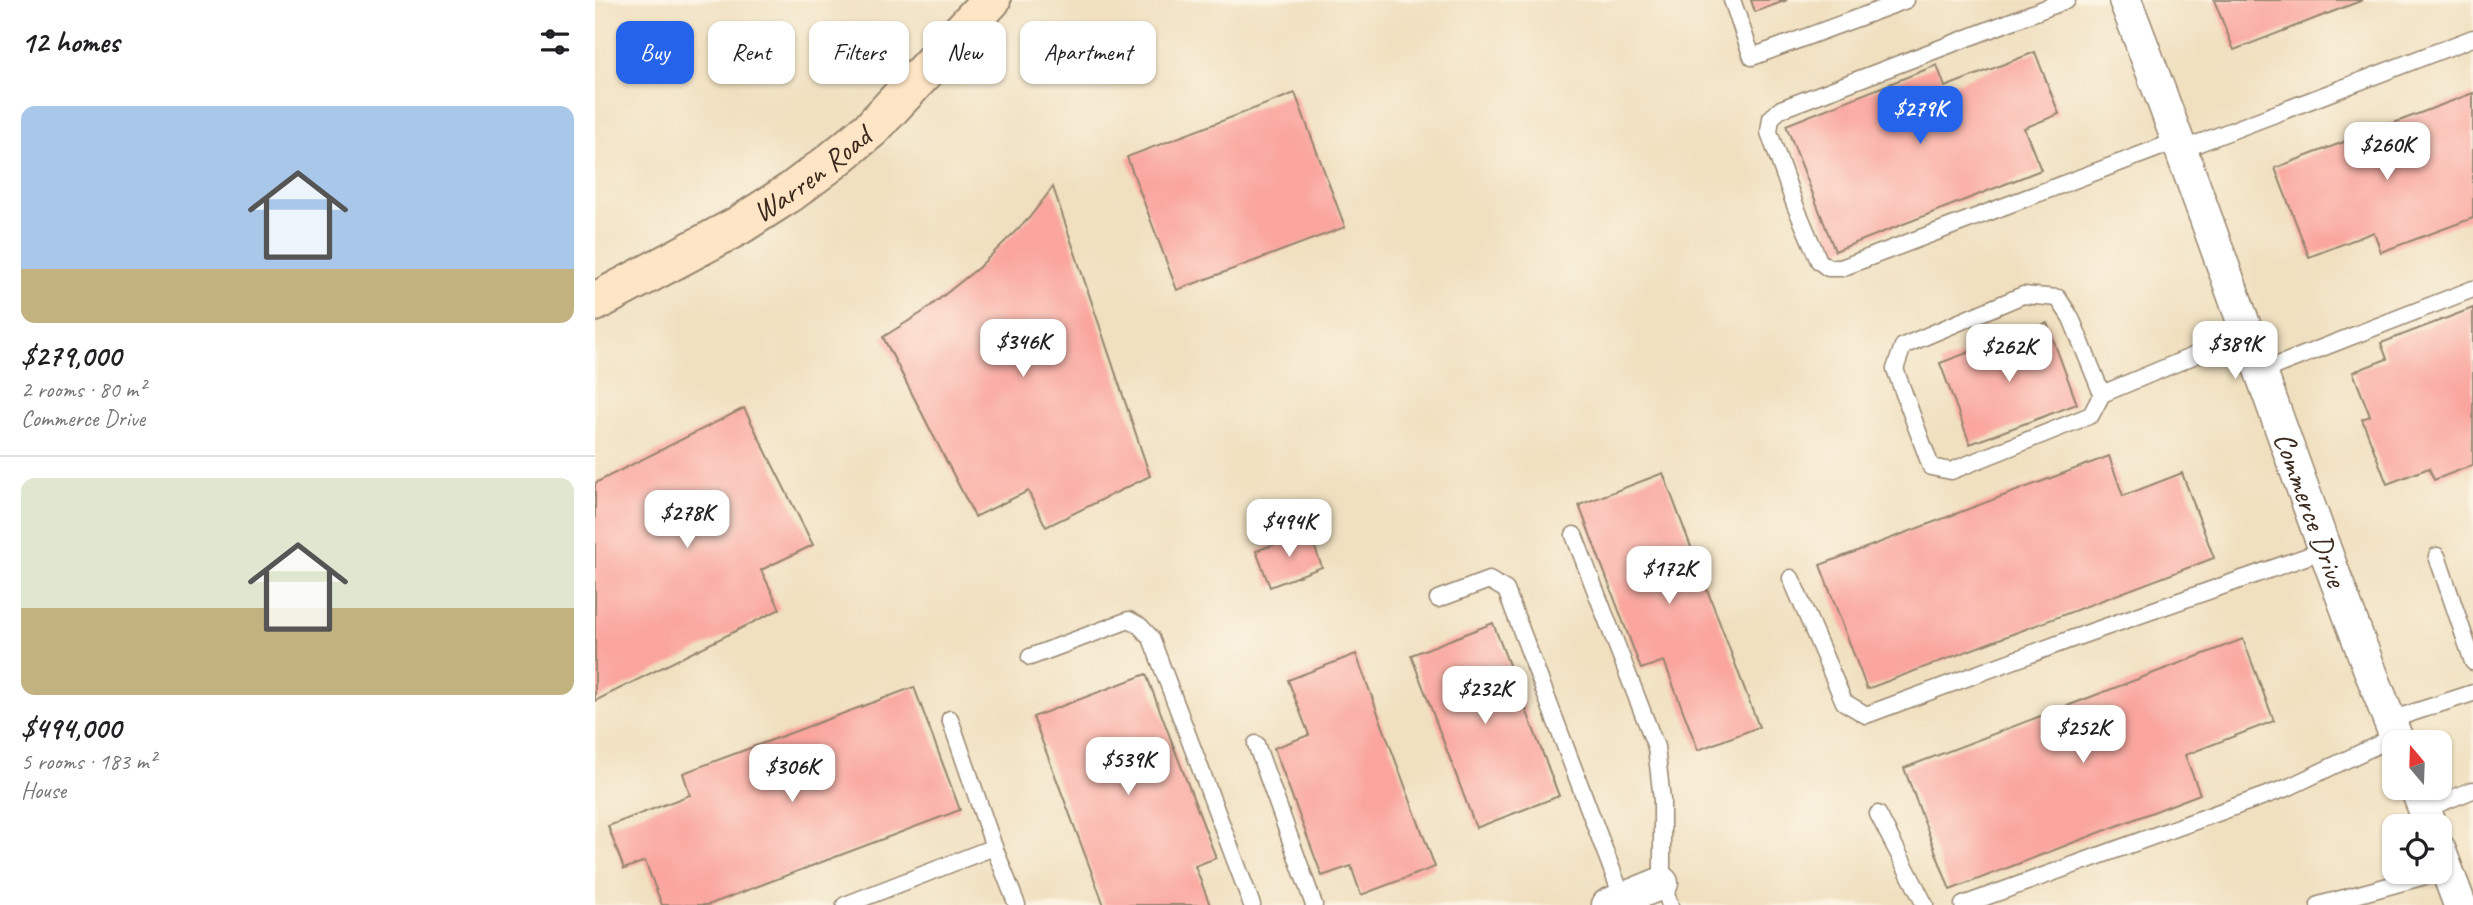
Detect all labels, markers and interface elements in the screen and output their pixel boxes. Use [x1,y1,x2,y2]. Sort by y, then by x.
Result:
chip: Buy [616,21,694,84]
chip: Rent [708,21,795,84]
chip: Filters [809,21,909,84]
chip: New [923,21,1006,84]
chip: Apartment [1020,21,1156,84]
text: 12 homes [21,23,119,61]
icon: filters [536,23,574,61]
pin: $279K [1871,86,1969,146]
text: $279K [1894,94,1946,123]
street label: Warren Road [745,115,882,231]
pin: $260K [2338,122,2436,182]
text: $260K [2360,130,2414,159]
icon: home [235,152,361,278]
pin: $346K [974,320,1072,379]
pin: $389K [2186,322,2284,381]
pin: $262K [1960,324,2058,384]
text: $346K [996,327,1050,356]
text: $389K [2209,329,2261,358]
text: $262K [1982,332,2036,361]
text: $279,000 [21,337,121,375]
text: 2 rooms · 80 m² [21,375,145,404]
text: Commerce Drive [21,404,145,433]
street label: Commerce Drive [2265,427,2357,594]
pin: $278K [638,490,736,550]
text: $278K [661,498,714,527]
pin: $494K [1240,500,1338,559]
text: $494K [1263,507,1315,536]
icon: home [235,524,361,650]
pin: $172K [1620,546,1718,606]
text: $172K [1643,554,1696,583]
pin: $232K [1436,666,1534,726]
text: $232K [1458,674,1512,703]
pin: $252K [2034,706,2132,765]
text: $494,000 [21,709,121,747]
text: $252K [2057,713,2109,742]
north arrow [2382,730,2452,800]
map controls [2382,730,2452,884]
pin: $539K [1079,738,1177,797]
pin: $306K [743,744,841,804]
text: $539K [1102,745,1154,774]
text: 5 rooms · 183 m² [21,747,156,776]
text: $306K [765,752,819,781]
text: House [21,776,66,805]
button: locate [2382,814,2452,884]

